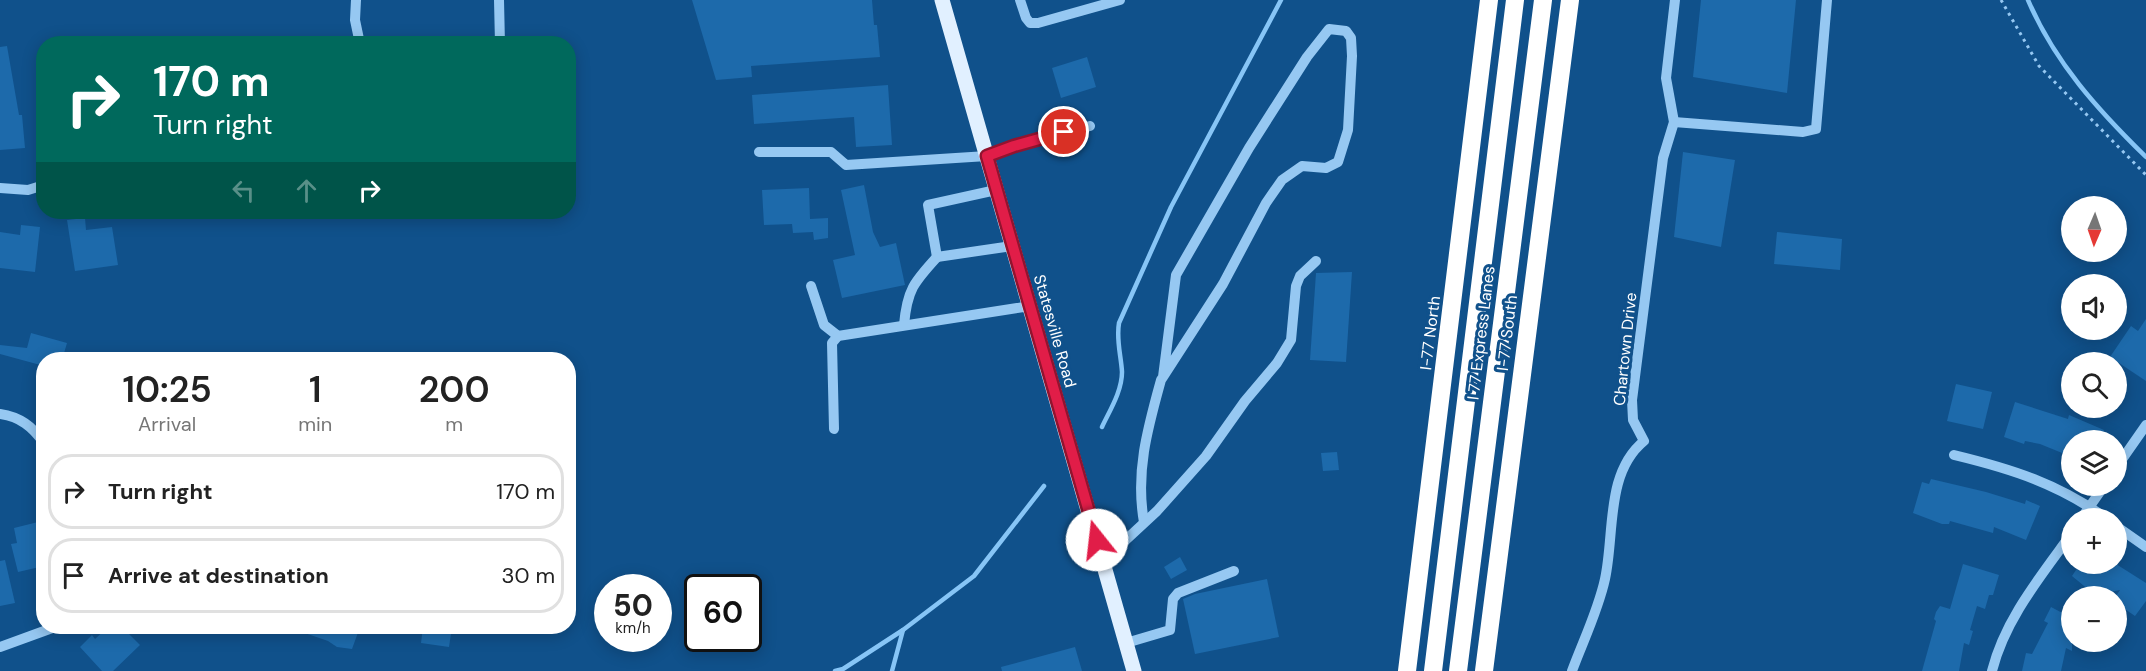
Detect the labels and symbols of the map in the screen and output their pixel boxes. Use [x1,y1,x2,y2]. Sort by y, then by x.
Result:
pin [1038,106,1089,157]
north arrow [2061,196,2127,262]
street label: I 77 Express Lanes [1462,265,1500,401]
street label: Statesville Road [1029,272,1081,390]
street label: Chartown Drive [1609,291,1641,407]
street label: I-77 South [1492,294,1522,372]
street label: I-77 North [1415,295,1445,371]
position arrow [1065,508,1129,572]
speed limit sign: 60 [684,574,762,652]

